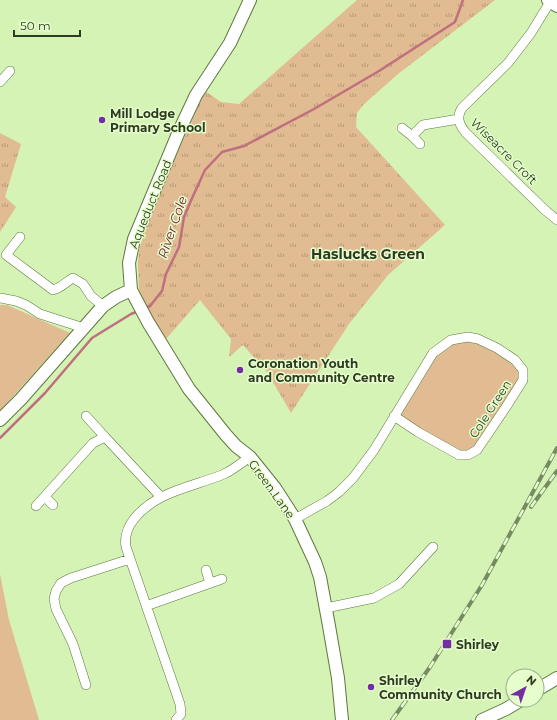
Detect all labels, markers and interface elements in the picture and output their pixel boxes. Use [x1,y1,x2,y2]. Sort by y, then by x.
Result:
scale bar [14,12,80,38]
text: 50 m [20,18,51,33]
place label: Mill Lodge Primary School [110,106,206,135]
marker: Mill Lodge Primary School [97,115,107,125]
street label: Wiseacre Croft [468,115,540,187]
street label: Aqueduct Road [125,157,175,251]
water label: River Cole [154,194,190,260]
district label: Haslucks Green [311,245,425,263]
place label: Coronation Youth and Community Centre [248,356,395,385]
marker: Coronation Youth and Community Centre [235,365,245,375]
street label: Cole Green [466,377,514,441]
street label: Green Lane [246,457,298,521]
place label: Shirley [456,637,500,652]
marker: Shirley [441,638,453,650]
north arrow [505,668,545,708]
text: N [524,672,539,689]
place label: Shirley Community Church [379,673,502,702]
marker: Shirley Community Church [366,682,376,692]

